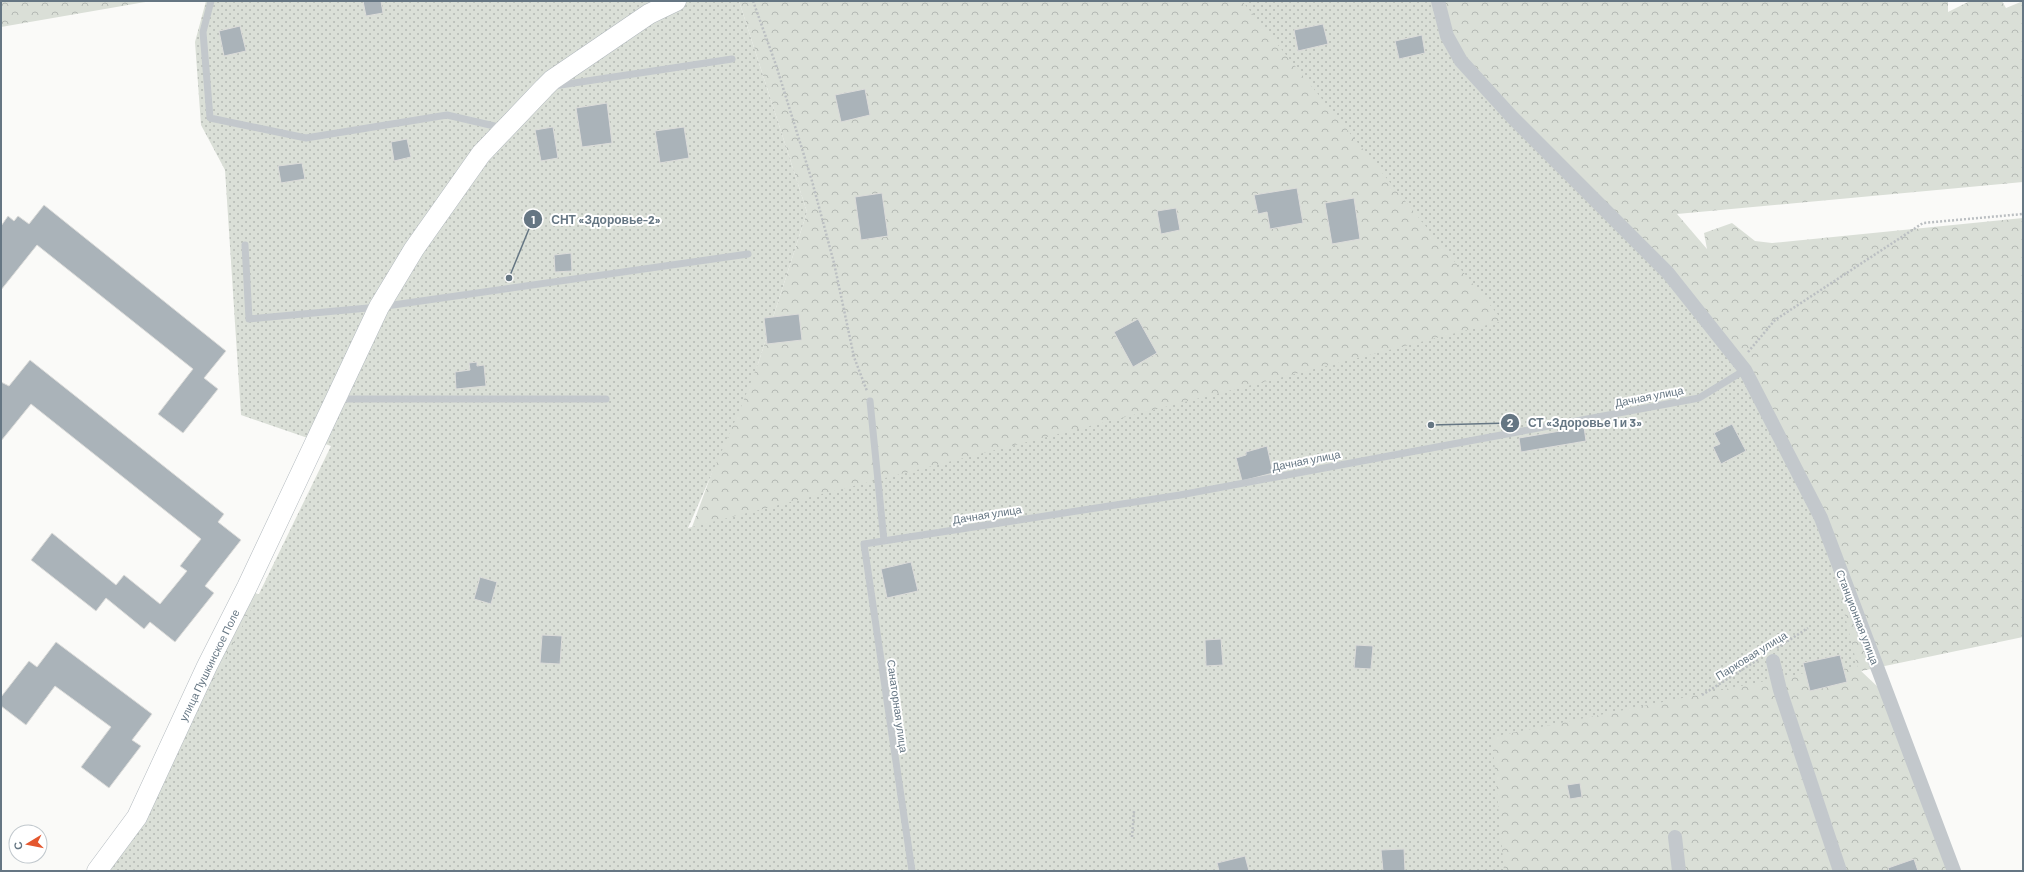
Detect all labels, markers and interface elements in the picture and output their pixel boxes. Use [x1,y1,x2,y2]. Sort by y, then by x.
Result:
callout: СНТ «Здоровье-2» [523,207,668,231]
text: 1 [531,212,535,226]
text: СНТ «Здоровье-2» [551,212,661,227]
street label: Дачная улица [1614,383,1685,409]
callout: СТ «Здоровье 1 и 3» [1500,411,1650,435]
text: 2 [1507,415,1514,429]
text: СТ «Здоровье 1 и 3» [1528,415,1642,430]
street label: Дачная улица [1271,447,1342,473]
street label: Дачная улица [952,502,1023,526]
street label: Станционная улица [1834,568,1882,667]
street label: улица Пушкинское Поле [176,607,242,723]
street label: Парковая улица [1713,627,1790,682]
street label: Санаторная улица [885,659,911,754]
north arrow [8,824,48,864]
text: С [11,841,25,851]

